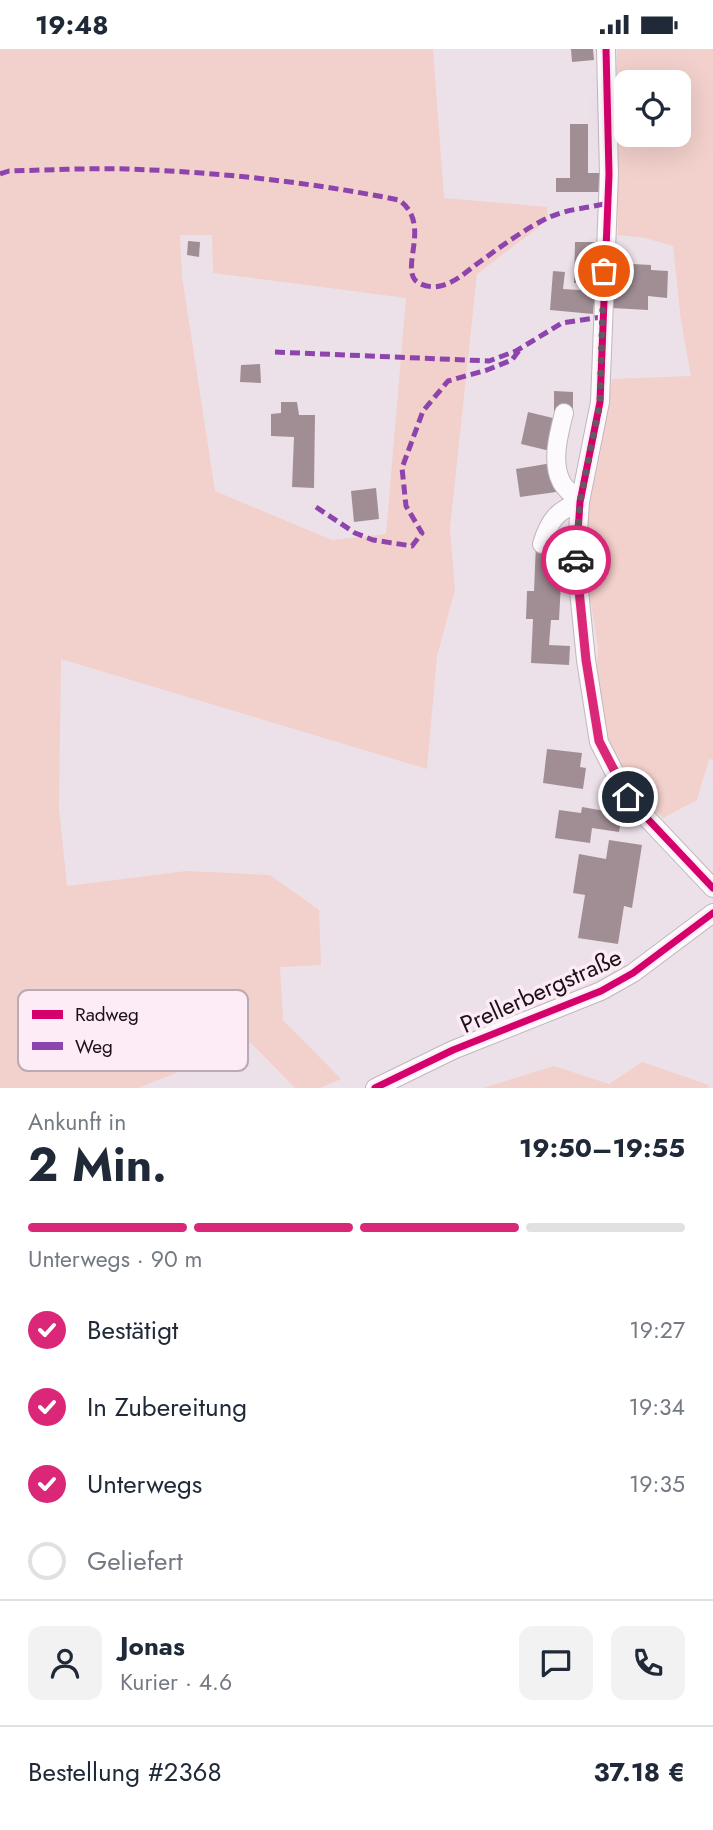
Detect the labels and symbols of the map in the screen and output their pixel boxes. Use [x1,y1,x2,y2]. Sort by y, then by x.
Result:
pin [574,241,634,301]
courier [541,525,611,595]
pin [598,767,658,827]
street label: Prellerbergstraße [455,939,627,1042]
legend [18,990,248,1071]
text: Radweg [75,1001,139,1028]
text: Weg [75,1033,113,1060]

